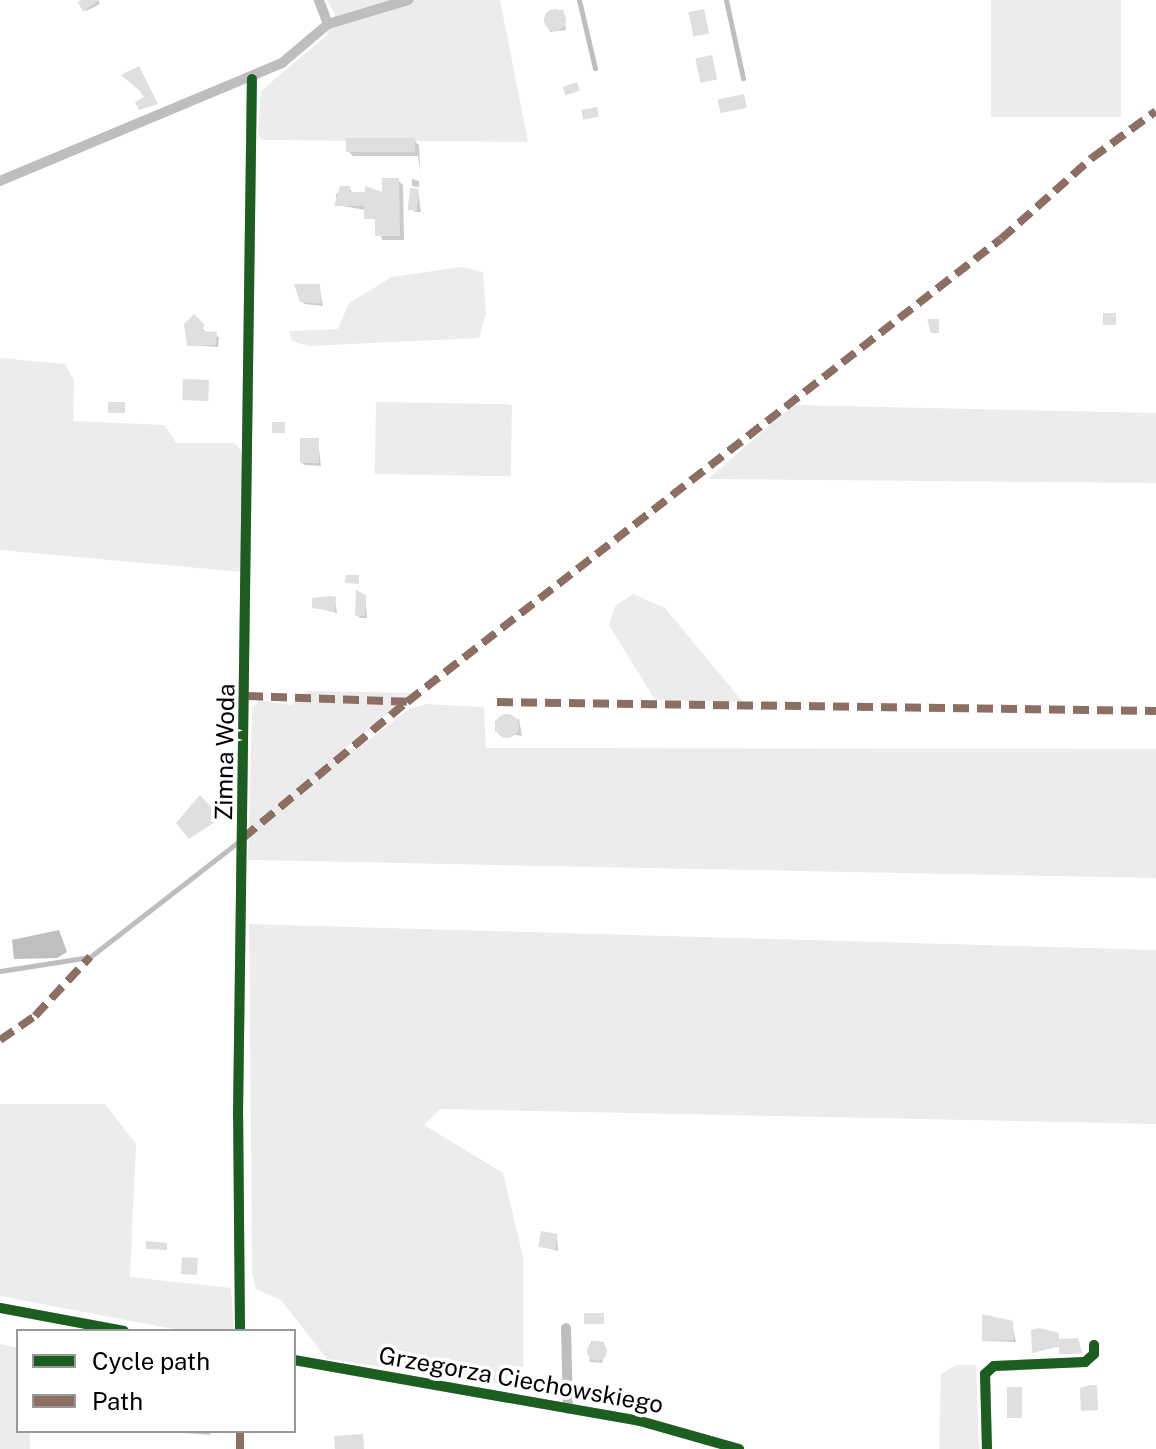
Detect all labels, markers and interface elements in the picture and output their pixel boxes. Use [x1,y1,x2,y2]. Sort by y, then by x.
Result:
street label: Zimna Woda [209,683,241,821]
legend [16,1329,296,1433]
street label: Grzegorza Ciechowskiego [377,1341,665,1419]
text: Cycle path [92,1347,210,1375]
text: Path [92,1387,143,1415]

